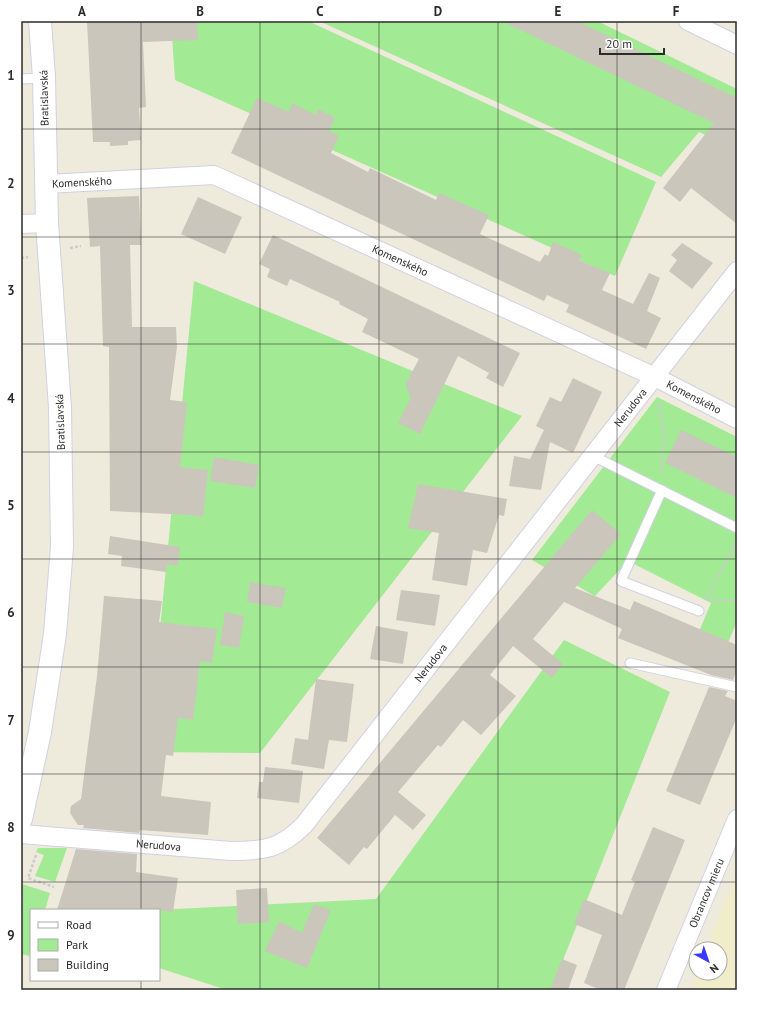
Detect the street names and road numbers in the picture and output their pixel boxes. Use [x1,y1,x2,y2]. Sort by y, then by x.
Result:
street label: Bratislavská [37,70,51,126]
street label: Komenského [52,173,112,191]
street label: Komenského [370,241,430,279]
street label: Komenského [664,377,724,417]
street label: Nerudova [611,385,650,430]
street label: Bratislavská [52,394,68,450]
street label: Nerudova [411,641,450,685]
street label: Nerudova [135,836,182,854]
street label: Obrancov mieru [686,856,727,930]

